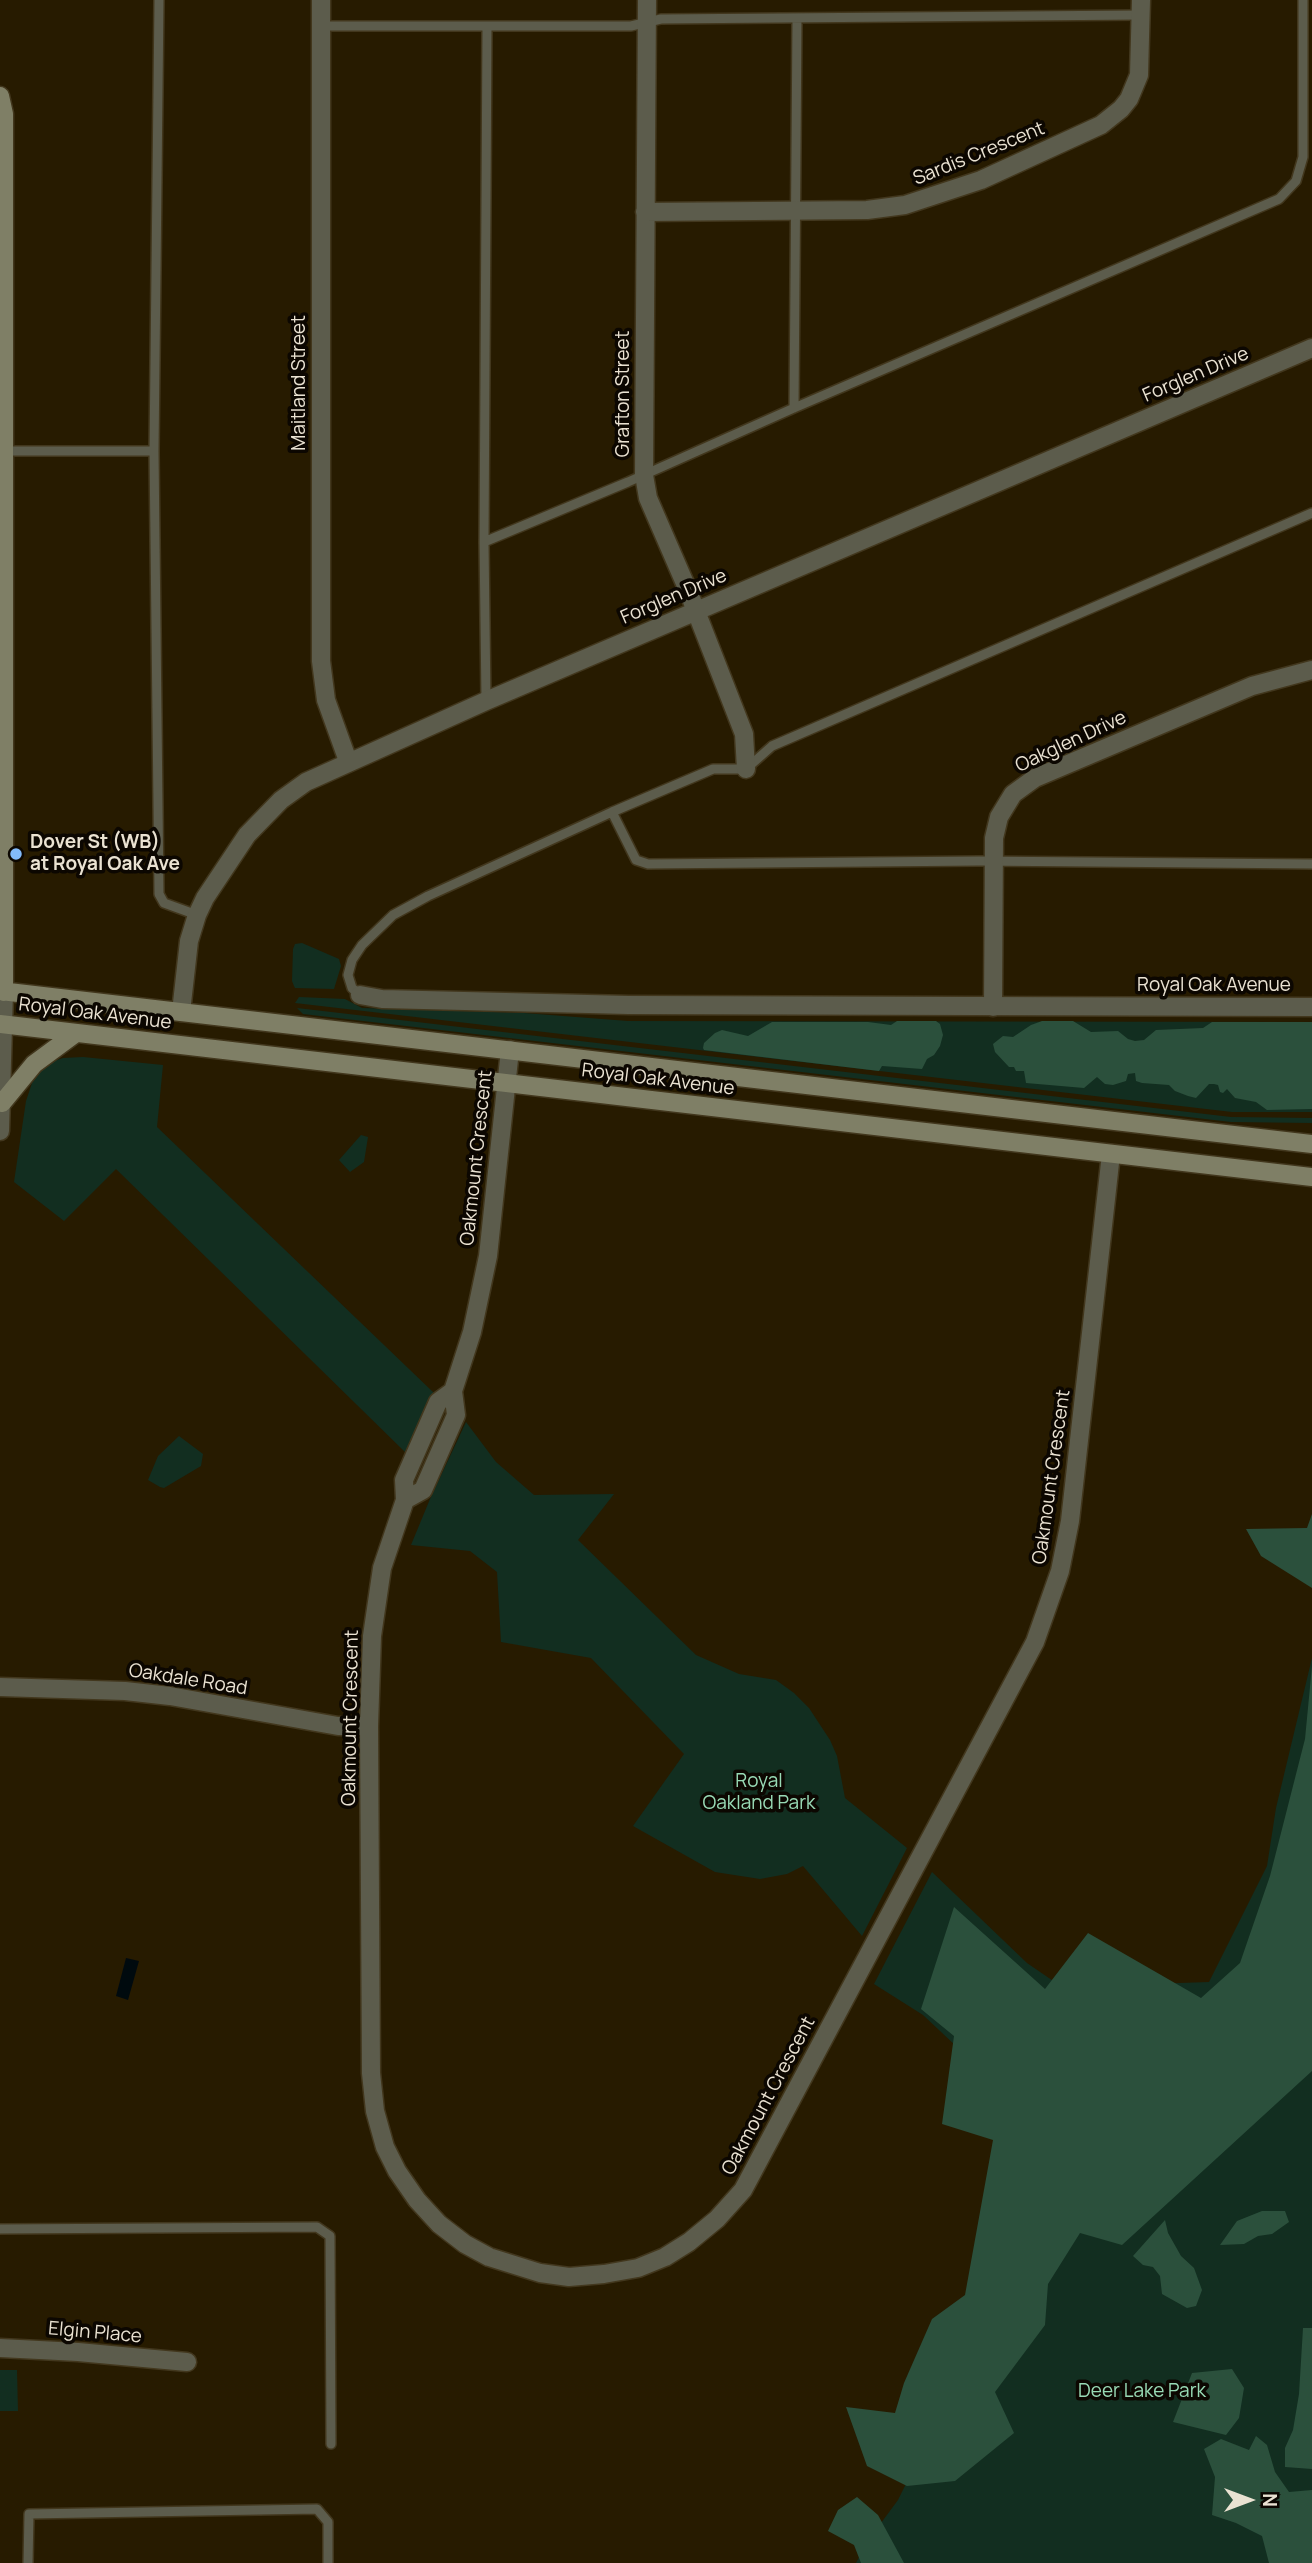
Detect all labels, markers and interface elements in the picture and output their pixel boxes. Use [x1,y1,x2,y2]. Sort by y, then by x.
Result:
street label: Sardis Crescent [910,117,1048,191]
street label: Maitland Street [289,315,311,451]
street label: Grafton Street [613,331,635,457]
street label: Forglen Drive [1140,342,1252,408]
street label: Forglen Drive [618,564,730,630]
street label: Oakglen Drive [1012,706,1130,778]
place label: Dover St (WB) at Royal Oak Ave [30,832,180,876]
marker: Dover St (WB) at Royal Oak Ave [8,846,24,862]
street label: Royal Oak Avenue [1137,975,1291,997]
street label: Royal Oak Avenue [17,993,173,1035]
street label: Royal Oak Avenue [580,1059,736,1101]
street label: Oakmount Crescent [456,1069,498,1247]
street label: Oakmount Crescent [1028,1388,1076,1566]
street label: Oakmount Crescent [338,1630,364,1806]
street label: Oakdale Road [127,1659,249,1701]
park label: Royal Oakland Park [703,1771,815,1815]
street label: Oakmount Crescent [718,2013,820,2179]
street label: Elgin Place [47,2318,143,2348]
park label: Deer Lake Park [1078,2381,1206,2403]
north arrow [1214,2465,1284,2535]
text: N [1257,2493,1283,2507]

